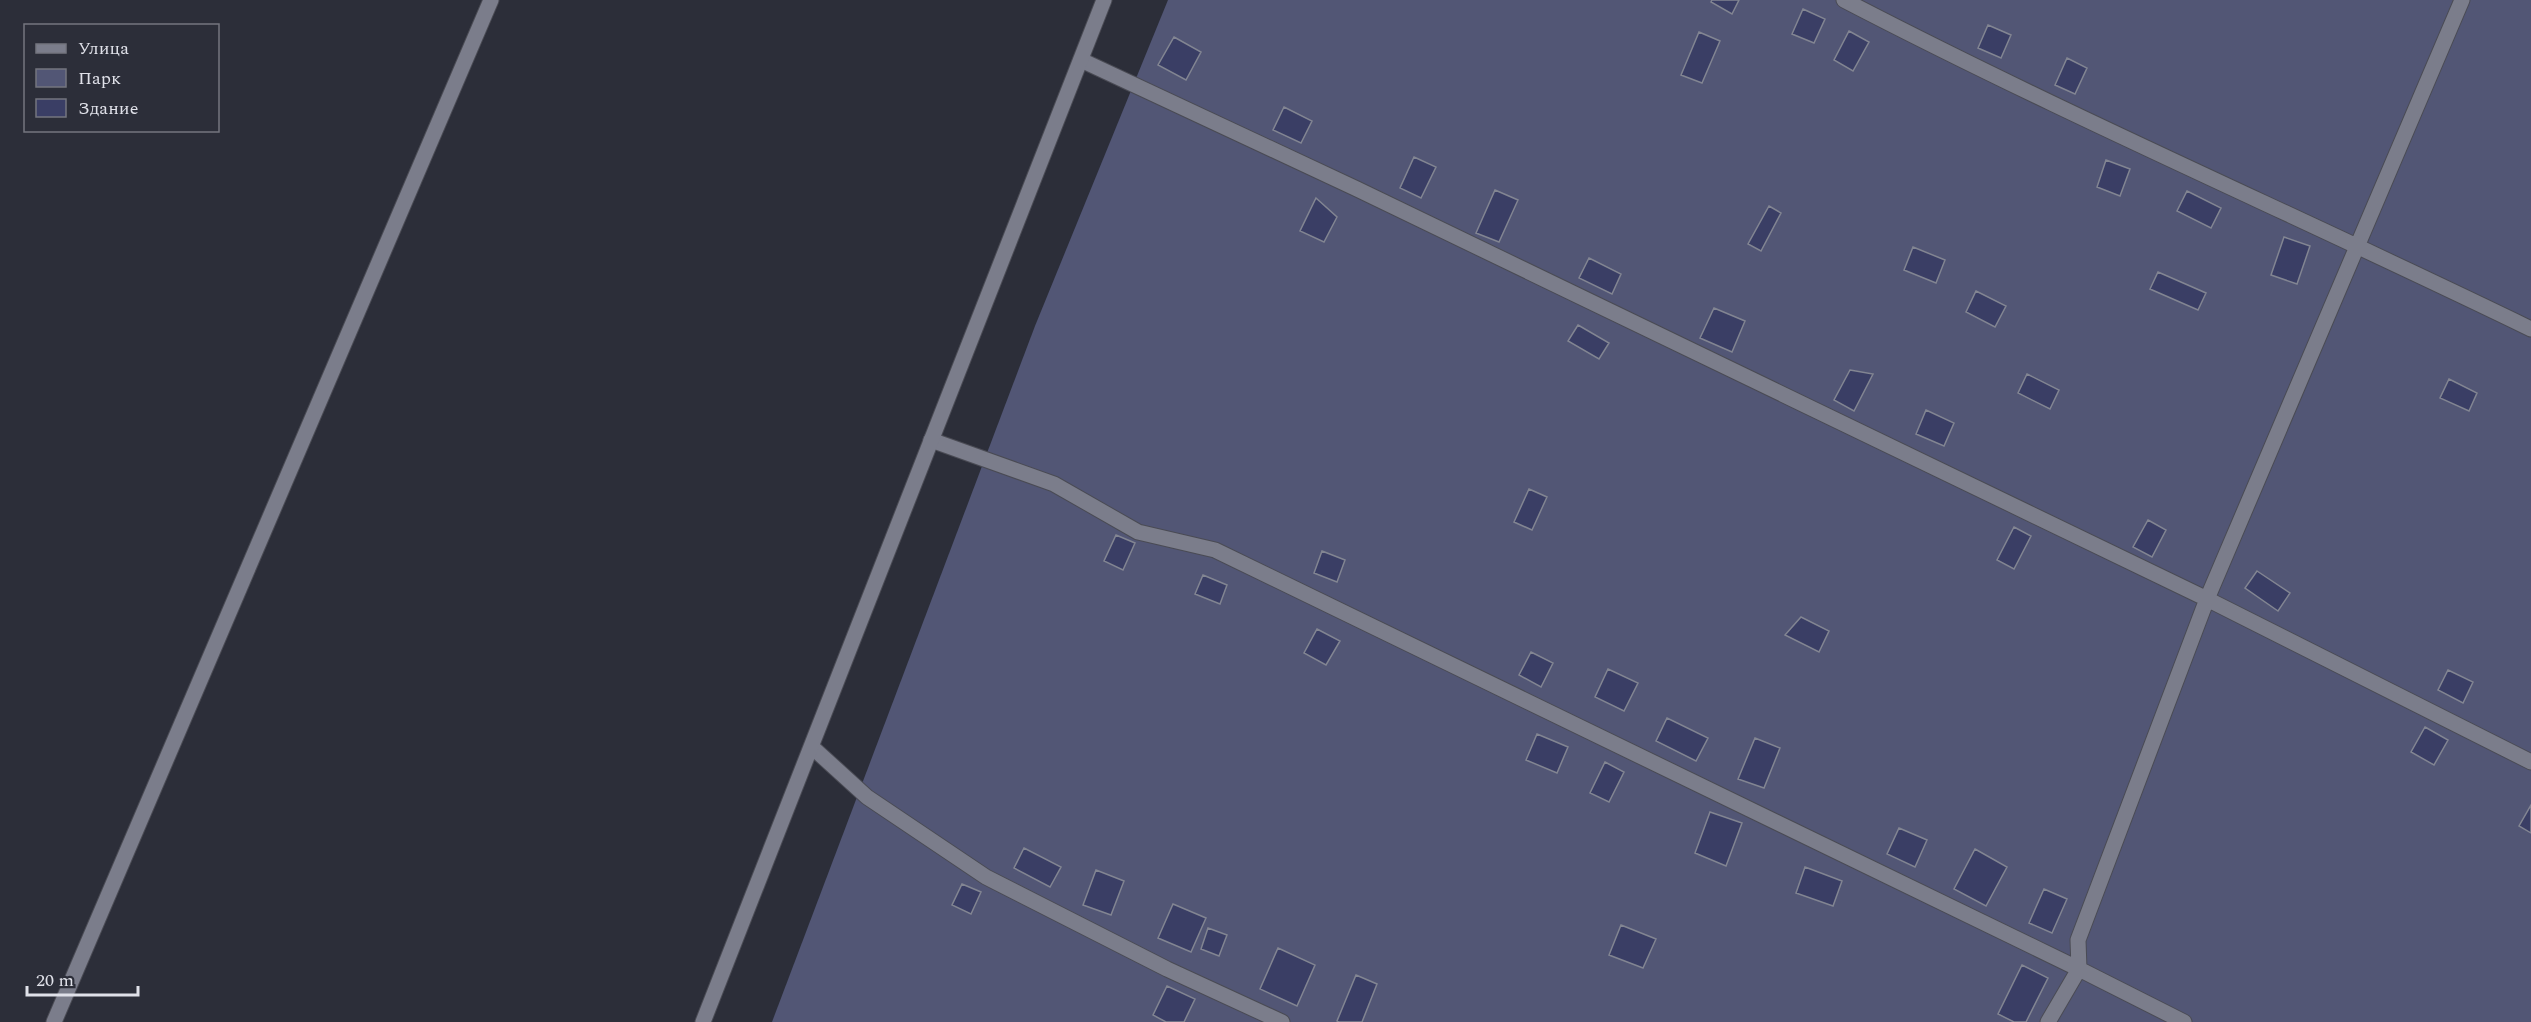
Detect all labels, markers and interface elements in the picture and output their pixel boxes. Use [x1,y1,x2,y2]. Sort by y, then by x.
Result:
legend [24,24,219,132]
text: Улица [78,35,129,62]
text: Парк [78,65,121,92]
text: Здание [78,95,138,122]
scale bar [27,959,138,997]
text: 20 m [36,967,74,994]

